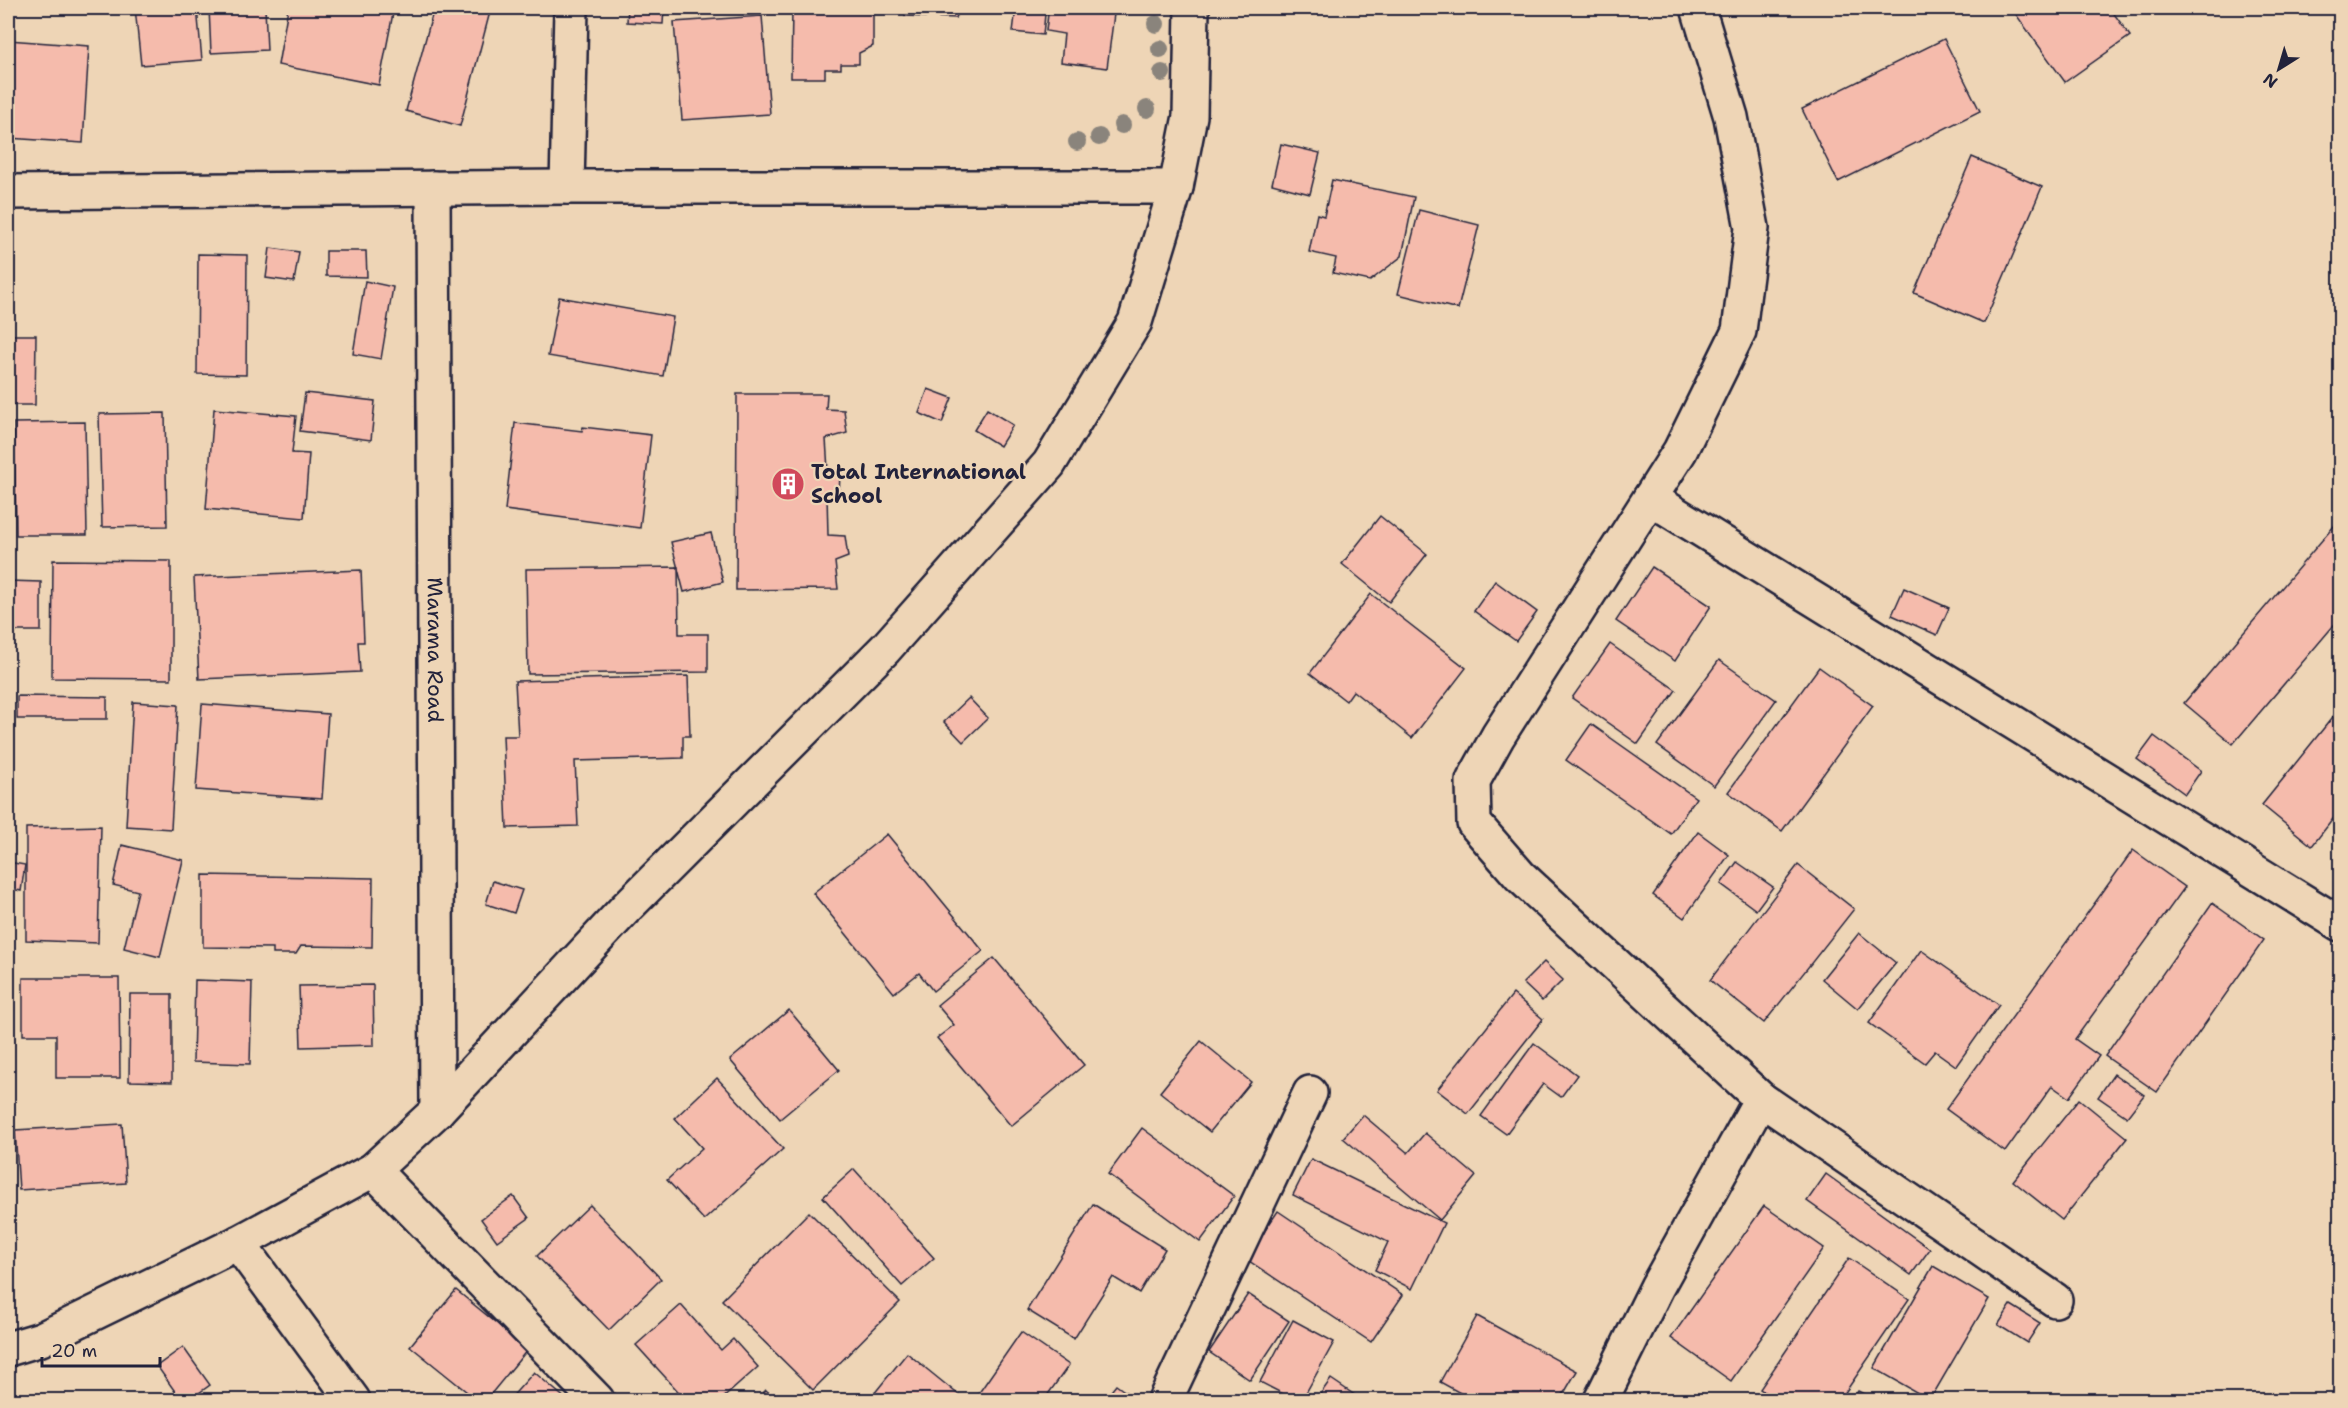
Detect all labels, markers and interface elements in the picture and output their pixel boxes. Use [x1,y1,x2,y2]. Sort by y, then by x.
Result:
north arrow [2249,39,2309,99]
text: N [2259,68,2282,93]
place label: Total International School [811,458,1026,510]
building icon: Total International School [770,466,806,502]
street label: Marama Road [421,577,449,723]
scale bar [42,1330,160,1368]
text: 20 m [51,1339,97,1363]

